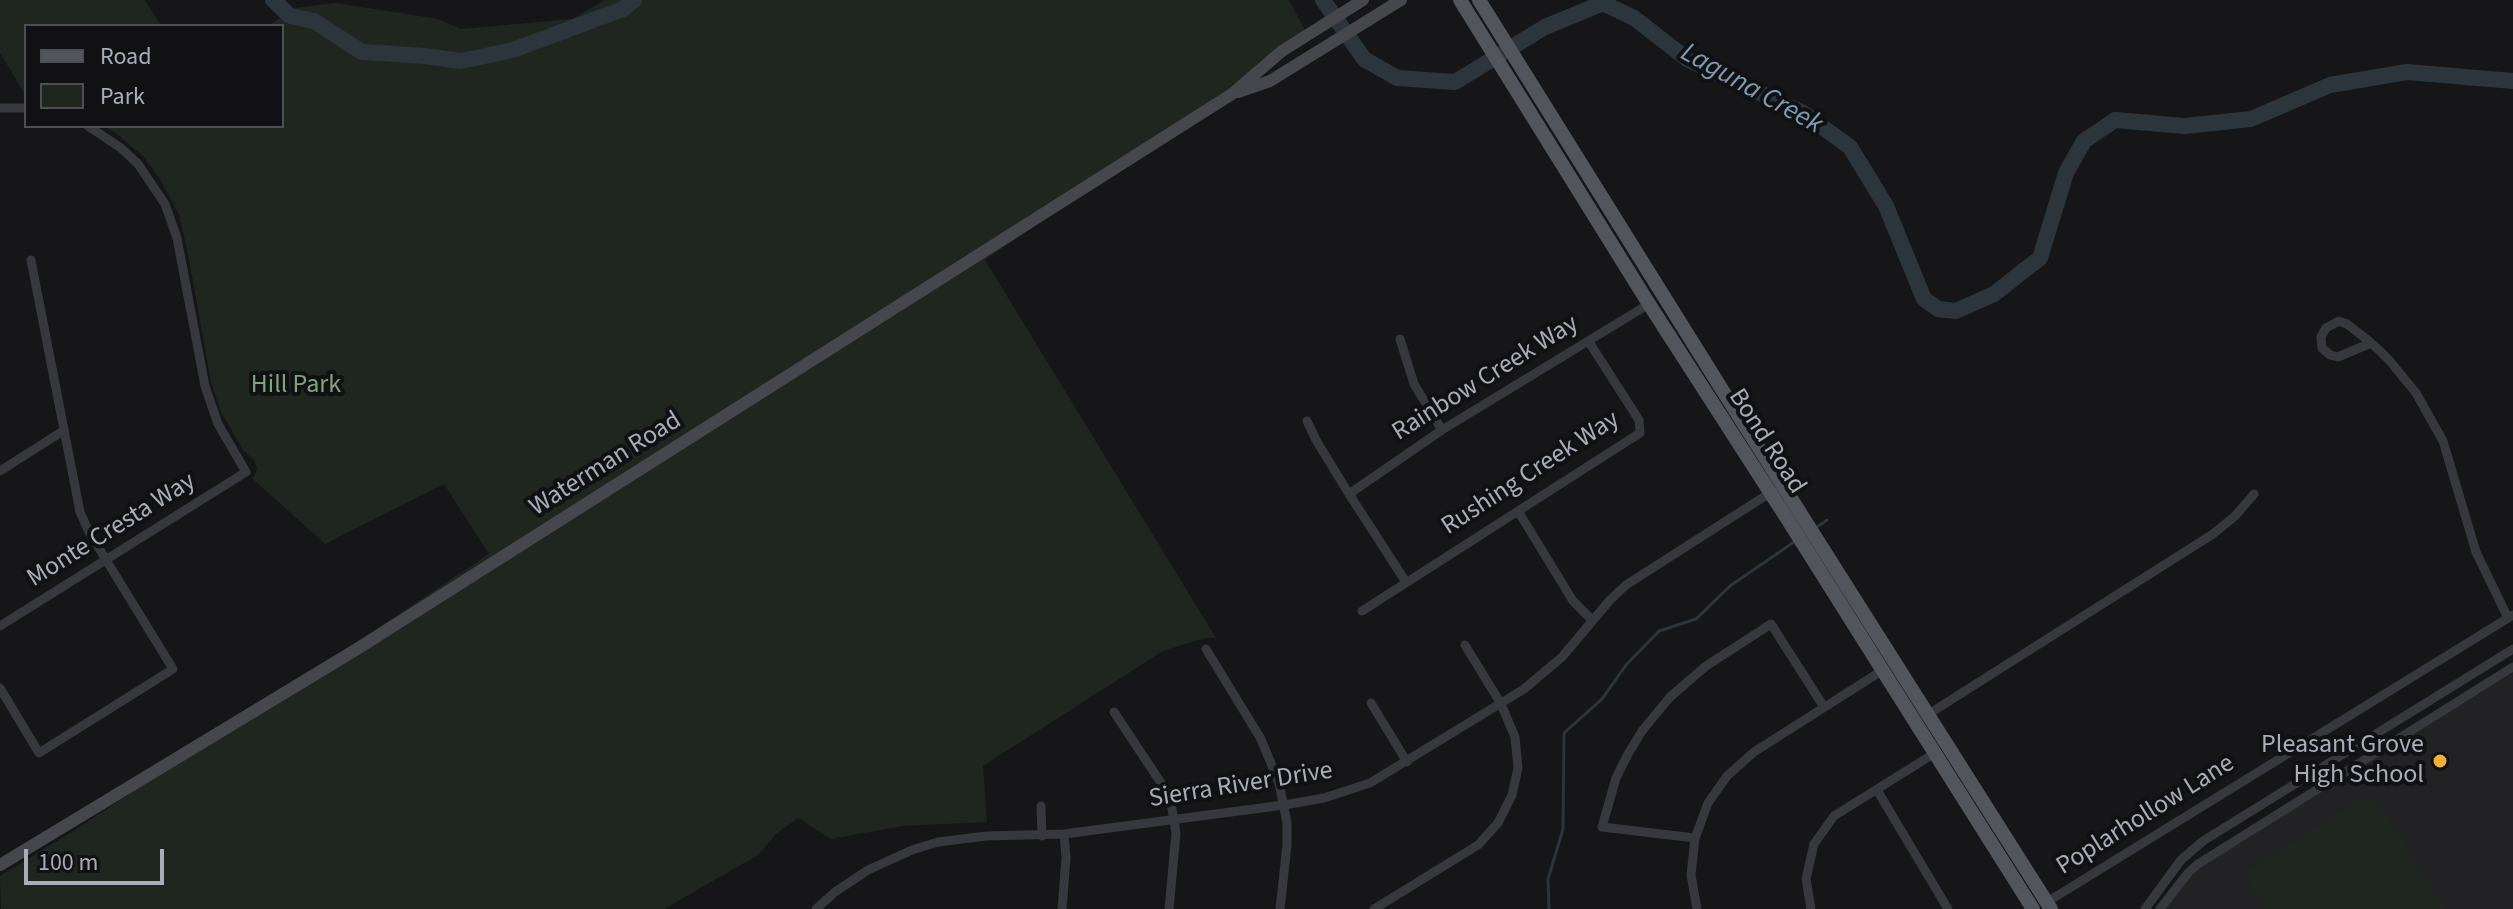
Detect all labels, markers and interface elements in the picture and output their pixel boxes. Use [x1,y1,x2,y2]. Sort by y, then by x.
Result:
legend [24,24,284,128]
water label: Laguna Creek [1674,37,1828,143]
text: Road [100,39,152,74]
text: Park [100,79,145,114]
street label: Rainbow Creek Way [1387,309,1585,449]
park label: Hill Park [251,370,341,402]
street label: Bond Road [1721,384,1811,500]
street label: Rushing Creek Way [1436,405,1626,543]
street label: Waterman Road [524,406,688,524]
street label: Monte Cresta Way [22,467,202,595]
place label: Pleasant Grove High School [2261,730,2424,792]
street label: Poplarhollow Lane [2051,749,2241,883]
marker: Pleasant Grove High School [2431,752,2449,770]
street label: Sierra River Drive [1147,756,1335,816]
scale bar [28,833,168,883]
text: 100 m [38,845,98,880]

